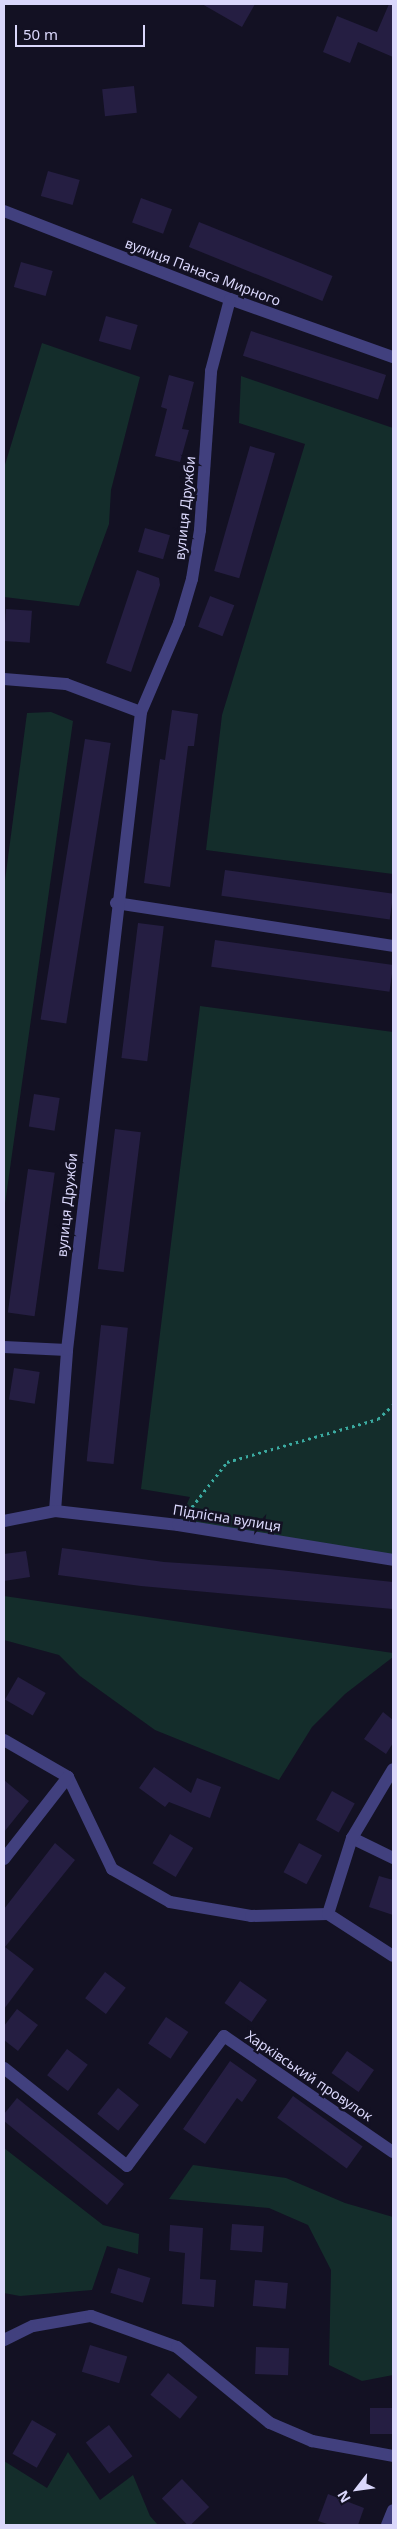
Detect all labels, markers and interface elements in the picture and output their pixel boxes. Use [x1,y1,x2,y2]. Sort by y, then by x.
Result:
scale bar [18,15,148,47]
text: 50 m [23,24,58,44]
street label: вулиця Панаса Мирного [123,235,283,309]
street label: вулиця Дружби [171,455,199,561]
street label: вулиця Дружби [53,1152,81,1258]
street label: Підлісна вулиця [172,1501,282,1535]
street label: Харківський провулок [242,2027,376,2125]
north arrow [332,2464,382,2514]
text: N [333,2487,355,2506]

